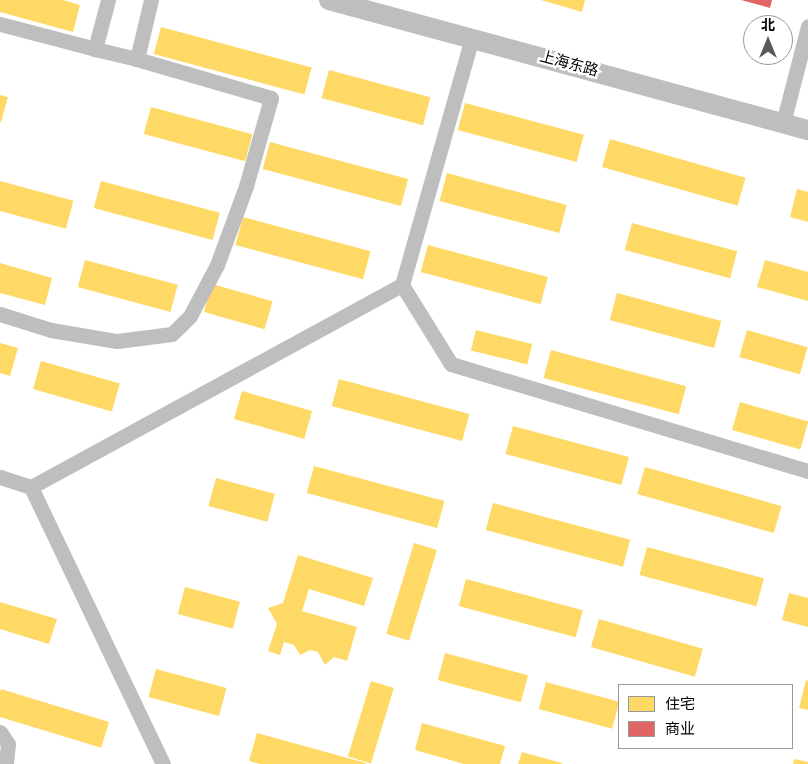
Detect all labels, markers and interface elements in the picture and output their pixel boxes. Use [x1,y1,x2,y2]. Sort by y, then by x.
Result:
north arrow [743,15,793,65]
text: 北 [761,16,775,36]
street label: 上海东路 [538,48,600,80]
legend [618,684,793,749]
text: 住宅 [665,694,695,715]
text: 商业 [665,719,695,740]

